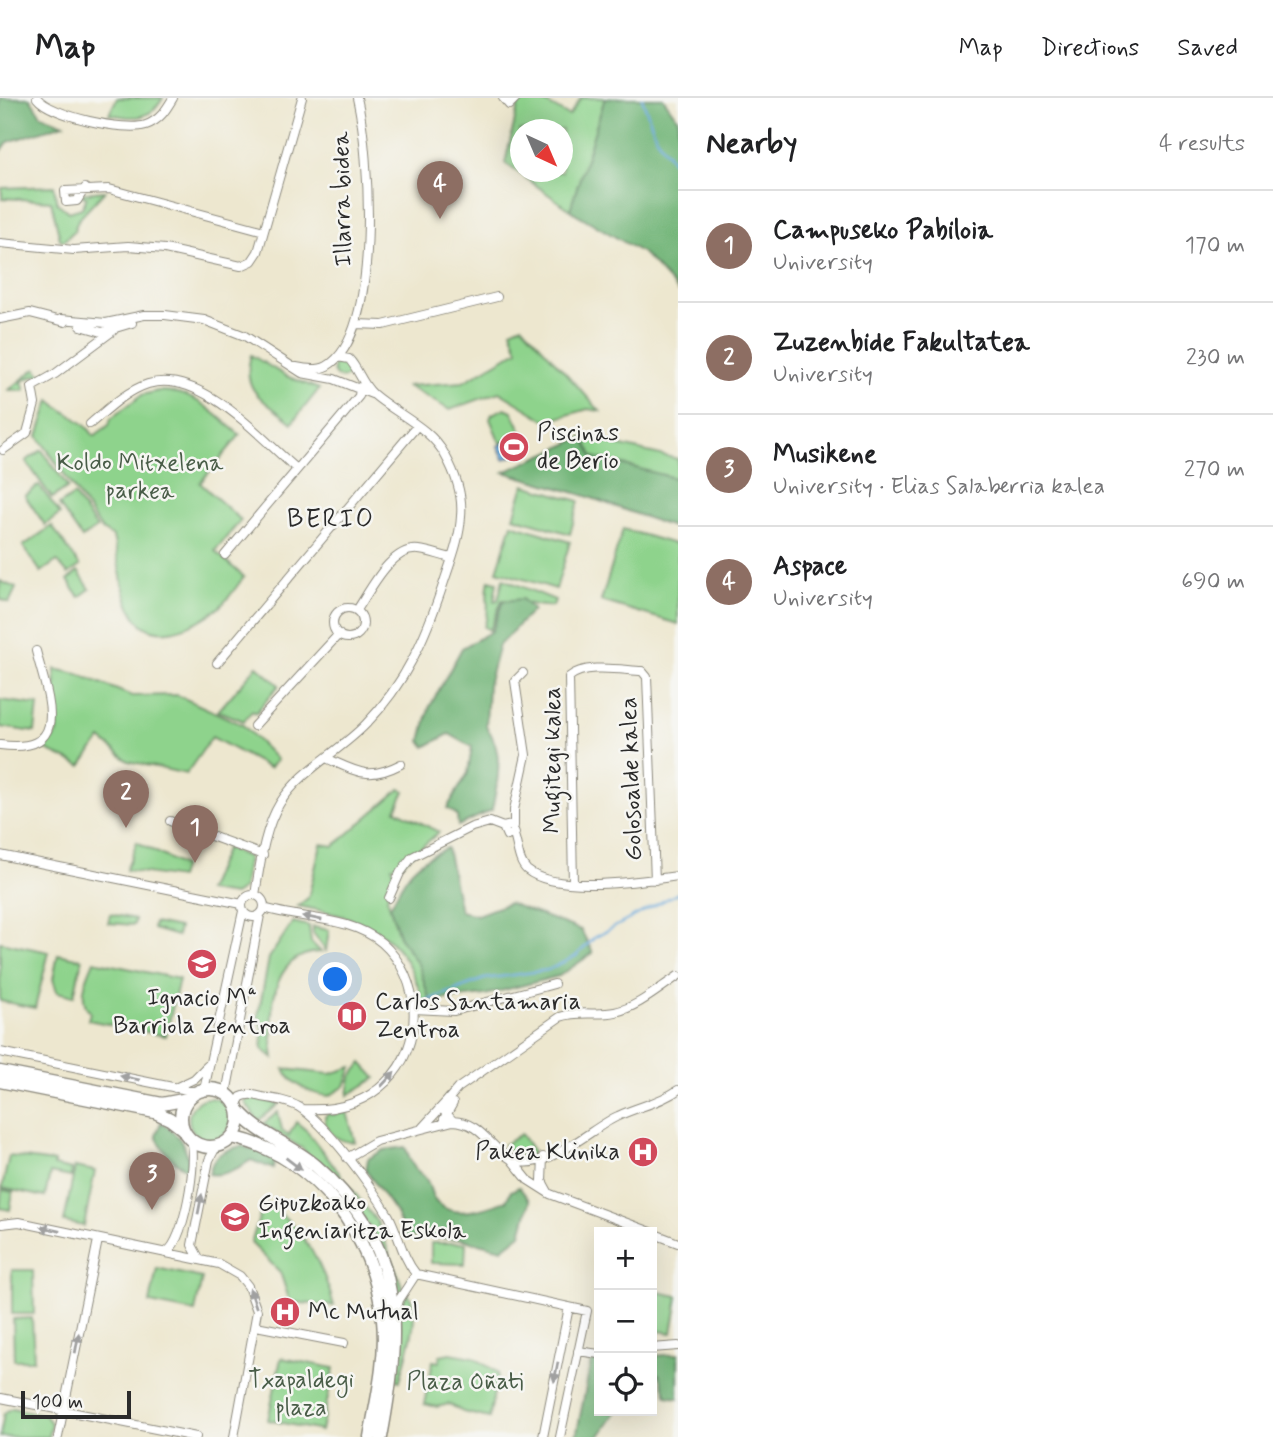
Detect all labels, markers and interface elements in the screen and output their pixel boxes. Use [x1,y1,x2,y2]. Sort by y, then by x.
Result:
text: Map [35,26,95,70]
text: Map [959,33,1003,64]
text: Directions [1041,33,1139,64]
text: Saved [1177,33,1238,64]
north arrow [510,119,573,182]
text: Nearby [706,124,797,163]
text: 4 results [1159,129,1245,159]
street label: Illarra bidea [326,131,360,267]
pin: 4 [417,161,463,219]
text: Campuseko Pabiloia [773,214,993,248]
text: 1 [724,231,734,261]
text: 170 m [1185,231,1245,261]
text: University [773,248,873,278]
text: Zuzenbide Fakultatea [773,326,1030,360]
text: 2 [723,343,735,373]
text: 230 m [1186,343,1245,373]
text: University [773,360,873,390]
place label: Piscinas de Berio [537,418,619,477]
sports icon: Piscinas de Berio [497,430,531,464]
text: Musikene [773,438,877,472]
park label: Koldo Mitxelena parkea [56,448,224,507]
text: 3 [724,455,734,485]
text: 270 m [1184,455,1245,485]
text: University · Elias Salaberria kalea [773,472,1105,502]
district label: BERIO [287,503,375,537]
text: Aspace [773,550,847,584]
text: 4 [722,567,736,597]
text: 690 m [1181,567,1245,597]
text: University [773,584,873,614]
street label: Mugitegi kalea [538,687,572,833]
street label: Golosoalde kalea [614,697,650,861]
pin: 2 [103,770,149,828]
pin: 1 [172,805,218,863]
one-way arrow [301,913,323,924]
school or university icon: Ignacio Mª Barriola Zentroa [185,947,219,981]
your location [318,962,352,996]
place label: Ignacio Mª Barriola Zentroa [113,983,291,1042]
place label: Carlos Santamaria Zentroa [375,987,581,1046]
library icon: Carlos Santamaria Zentroa [335,999,369,1033]
one-way arrow [379,1071,395,1088]
one-way arrow [119,1073,141,1084]
hospital icon: Pakea Klinika [626,1135,660,1169]
place label: Pakea Klinika [475,1137,620,1168]
pin: 3 [129,1152,175,1210]
one-way arrow [285,1157,303,1171]
place label: Gipuzkoako Ingeniaritza Eskola [258,1188,467,1250]
one-way arrow [194,1193,205,1215]
school or university icon: Gipuzkoako Ingeniaritza Eskola [218,1200,252,1234]
one-way arrow [39,1224,61,1235]
map controls [594,1227,657,1416]
button: + [594,1227,657,1290]
one-way arrow [247,1288,258,1309]
button: − [594,1290,657,1353]
hospital icon: Mc Mutual [268,1295,302,1329]
place label: Mc Mutual [308,1297,419,1328]
one-way arrow [72,1332,83,1354]
button: locate [594,1353,657,1416]
one-way arrow [551,1361,562,1383]
park label: Txapaldegi plaza [248,1365,354,1424]
park label: Plaza Oñati [406,1367,524,1398]
scale bar [21,1388,131,1420]
text: 100 m [32,1390,83,1415]

